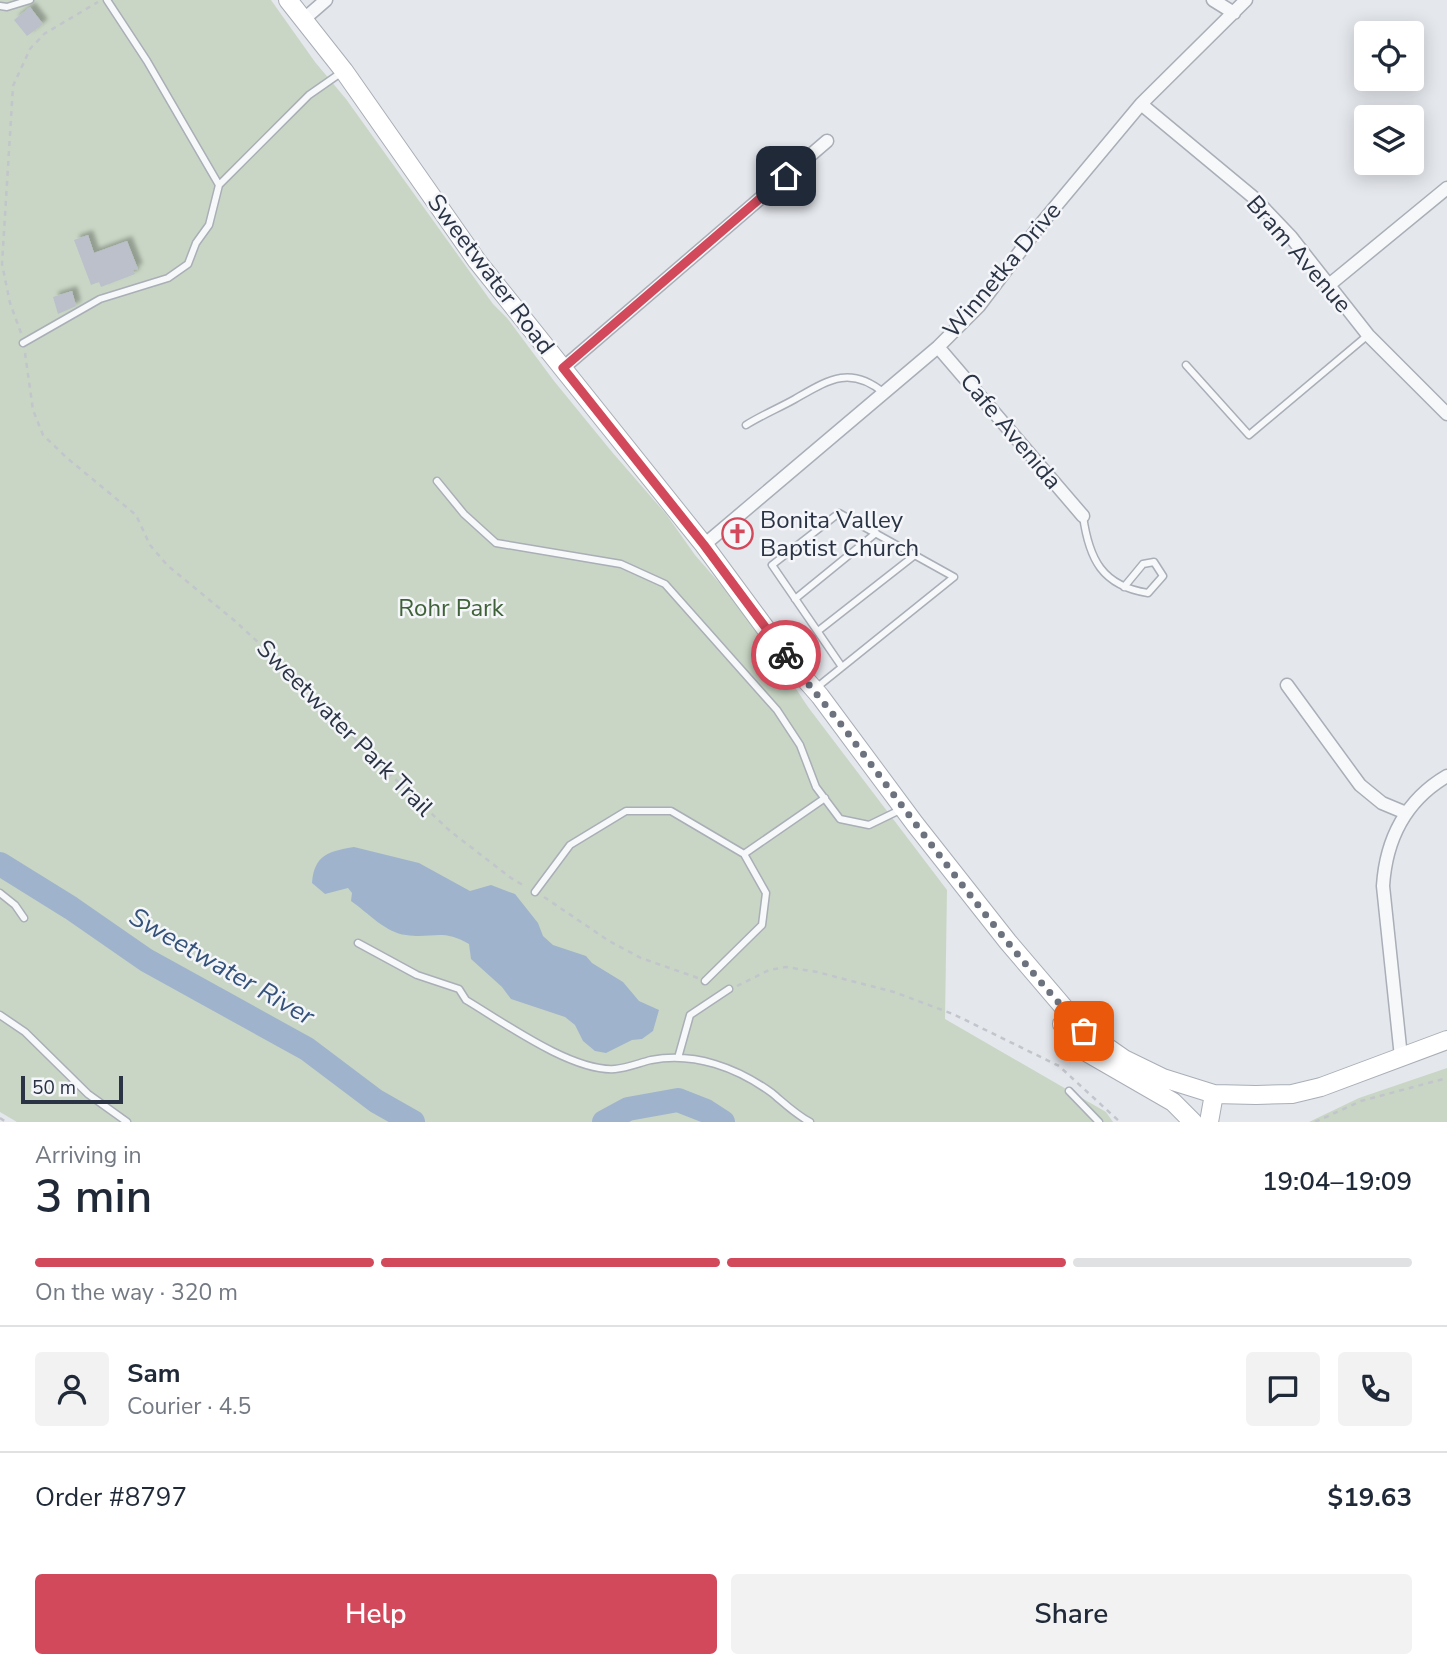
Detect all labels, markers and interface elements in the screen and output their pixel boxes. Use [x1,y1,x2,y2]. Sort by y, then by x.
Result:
map controls [1354,21,1424,175]
button: locate [1354,21,1424,91]
button: layers [1354,105,1424,175]
pin [756,146,816,206]
icon: home [767,157,805,195]
street label: Sweetwater Road [420,187,562,361]
street label: Bram Avenue [1239,188,1359,320]
street label: Winnetka Drive [936,195,1068,345]
street label: Cafe Avenida [953,366,1069,496]
place label: Bonita Valley Baptist Church [760,504,919,564]
church icon: Bonita Valley Baptist Church [720,517,754,551]
park label: Rohr Park [398,592,505,624]
courier [751,620,821,690]
street label: Sweetwater Park Trail [250,633,440,823]
icon: bike [767,636,805,674]
water label: Sweetwater River [123,899,321,1034]
pin [1054,1001,1114,1061]
icon: bag [1065,1012,1103,1050]
scale bar [21,1073,122,1105]
text: 50 m [32,1075,76,1101]
text: Arriving in [35,1140,142,1171]
text: 19:04–19:09 [1262,1164,1412,1199]
text: 3 min [35,1165,152,1228]
text: On the way · 320 m [35,1277,238,1308]
button: person [35,1352,109,1426]
button: chat [1246,1352,1320,1426]
button: phone [1338,1352,1412,1426]
text: Sam [127,1356,180,1391]
text: Courier · 4.5 [127,1391,251,1422]
text: Order #8797 [35,1480,187,1515]
text: $19.63 [1328,1480,1412,1515]
button: Help [35,1574,717,1654]
button: Share [731,1574,1412,1654]

